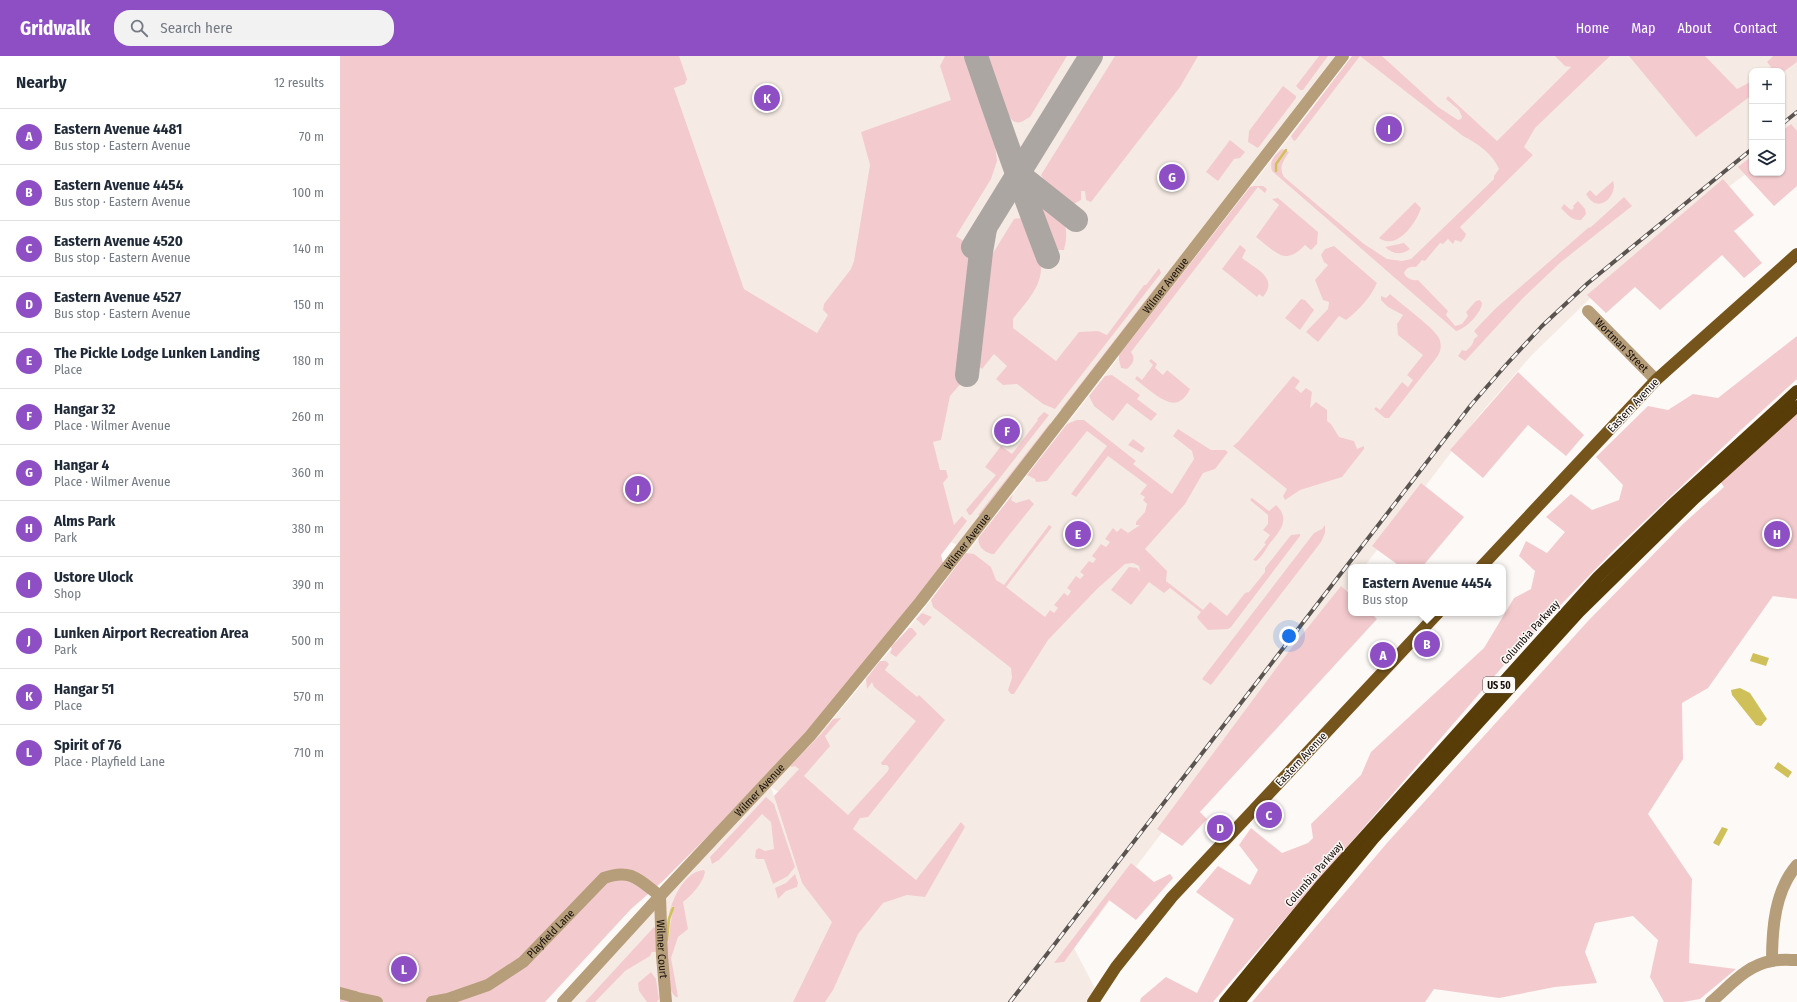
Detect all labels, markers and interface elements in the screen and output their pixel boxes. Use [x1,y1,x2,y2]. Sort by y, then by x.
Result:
search box [114,10,394,46]
text: Gridwalk [20,17,90,40]
icon: search [128,17,150,39]
text: Search here [160,19,233,37]
text: Home [1576,20,1609,37]
text: Map [1631,20,1655,37]
text: About [1677,20,1712,37]
text: Contact [1734,20,1777,37]
map controls [1749,68,1785,176]
button: + [1749,68,1785,104]
text: Nearby [16,72,67,93]
text: 12 results [274,75,324,90]
pin: K [754,83,780,113]
button: − [1749,104,1785,140]
pin: I [1376,114,1402,144]
text: Eastern Avenue 4481 [54,120,182,138]
text: A [25,129,33,144]
text: 70 m [299,129,324,144]
text: Bus stop · Eastern Avenue [54,138,191,153]
button: layers [1749,140,1785,176]
pin: G [1159,162,1185,192]
text: Eastern Avenue 4454 [54,176,183,194]
text: B [25,185,33,200]
text: 100 m [292,185,324,200]
text: Bus stop · Eastern Avenue [54,194,191,209]
text: Eastern Avenue 4520 [54,232,183,250]
text: C [26,241,32,256]
text: 140 m [293,241,324,256]
text: Bus stop · Eastern Avenue [54,250,191,265]
street label: Wilmer Avenue [1140,255,1192,316]
text: Eastern Avenue 4527 [54,288,181,306]
text: D [25,297,33,312]
text: 150 m [293,297,324,312]
text: Bus stop · Eastern Avenue [54,306,191,321]
street label: Wortman Street [1592,316,1651,376]
text: The Pickle Lodge Lunken Landing [54,344,260,362]
text: E [26,353,32,368]
text: 180 m [293,353,324,368]
text: Place [54,362,82,377]
street label: Eastern Avenue [1605,376,1662,435]
text: Hangar 32 [54,400,115,418]
text: F [26,409,32,424]
text: 260 m [292,409,324,424]
pin: F [994,416,1020,446]
text: Place · Wilmer Avenue [54,418,171,433]
text: Hangar 4 [54,456,109,474]
text: G [25,465,33,480]
text: 360 m [292,465,324,480]
text: Place · Wilmer Avenue [54,474,171,489]
pin: J [625,474,651,504]
street label: Wilmer Avenue [942,511,993,572]
text: Alms Park [54,512,115,530]
pin: E [1065,519,1091,549]
pin: H [1764,519,1790,549]
text: H [25,521,33,536]
text: 380 m [292,521,324,536]
text: Park [54,530,77,545]
popup [1348,564,1506,616]
text: Ustore Ulock [54,568,133,586]
text: Eastern Avenue 4454 [1362,574,1492,592]
text: I [27,577,31,592]
text: 390 m [292,577,324,592]
text: Shop [54,586,81,601]
text: Bus stop [1362,592,1408,607]
street label: Columbia Parkway [1498,598,1563,667]
text: Lunken Airport Recreation Area [54,624,249,642]
your location [1279,626,1299,646]
pin: B [1414,629,1440,659]
text: J [27,633,31,648]
text: 500 m [291,633,324,648]
pin: A [1370,640,1396,670]
text: Park [54,642,77,657]
road number: US 50 [1483,677,1515,693]
text: Hangar 51 [54,680,114,698]
text: K [25,689,33,704]
text: 570 m [293,689,324,704]
text: Place [54,698,82,713]
street label: Eastern Avenue [1273,730,1330,789]
text: Spirit of 76 [54,736,122,754]
text: L [26,745,32,760]
text: 710 m [294,745,324,760]
text: Place · Playfield Lane [54,754,165,769]
street label: Wilmer Avenue [732,761,788,819]
pin: C [1256,800,1282,830]
pin: D [1207,813,1233,843]
street label: Columbia Parkway [1283,839,1346,909]
street label: Playfield Lane [524,907,577,961]
street label: Wilmer Court [654,919,670,979]
pin: L [391,954,417,984]

